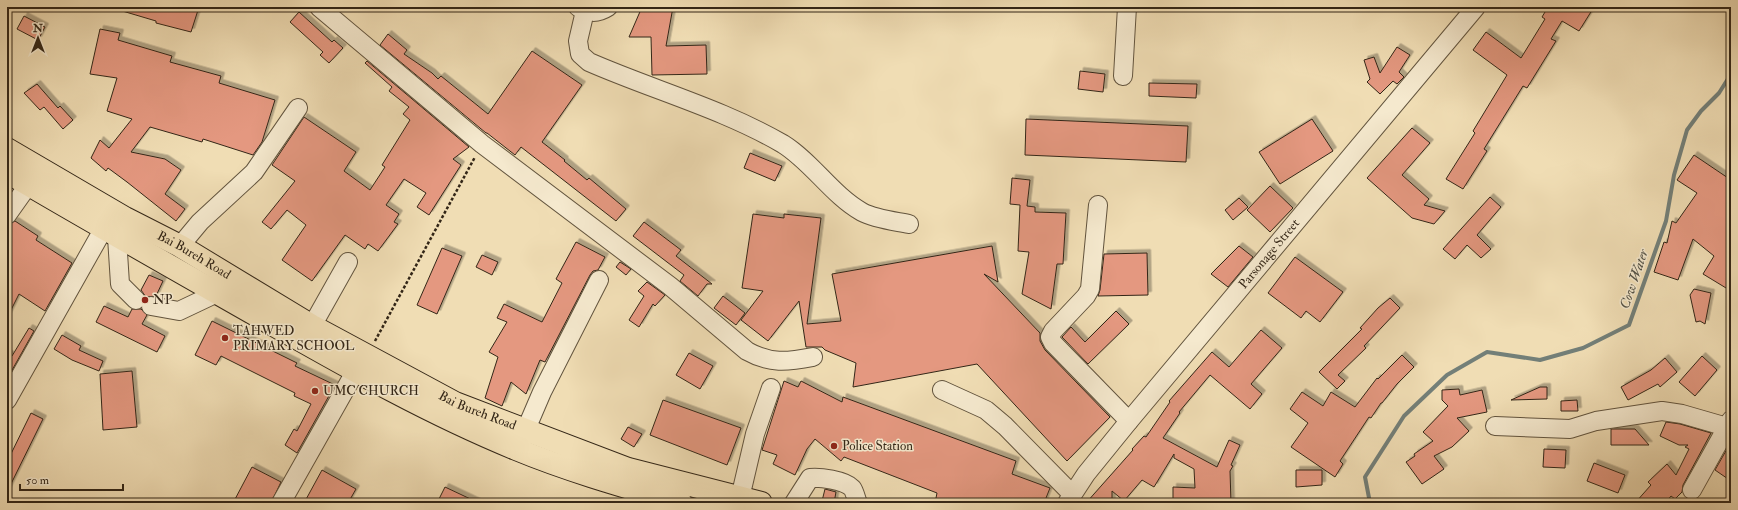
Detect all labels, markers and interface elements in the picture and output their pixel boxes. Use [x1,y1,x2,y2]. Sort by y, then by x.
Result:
north arrow [18,18,58,58]
text: N [32,22,44,35]
street label: Parsonage Street [1235,216,1303,292]
street label: Bai Bureh Road [154,228,234,283]
water label: Cow Water [1616,246,1652,311]
place label: NP [153,292,173,308]
marker: NP [140,295,150,305]
place label: TAHWED PRIMARY SCHOOL [233,323,355,354]
marker: TAHWED PRIMARY SCHOOL [220,333,230,343]
place label: UMC CHURCH [323,383,419,399]
marker: UMC CHURCH [310,386,320,396]
street label: Bai Bureh Road [436,388,519,434]
place label: Police Station [842,438,913,454]
marker: Police Station [829,441,839,451]
scale bar [20,466,123,492]
text: 50 m [26,473,50,488]

